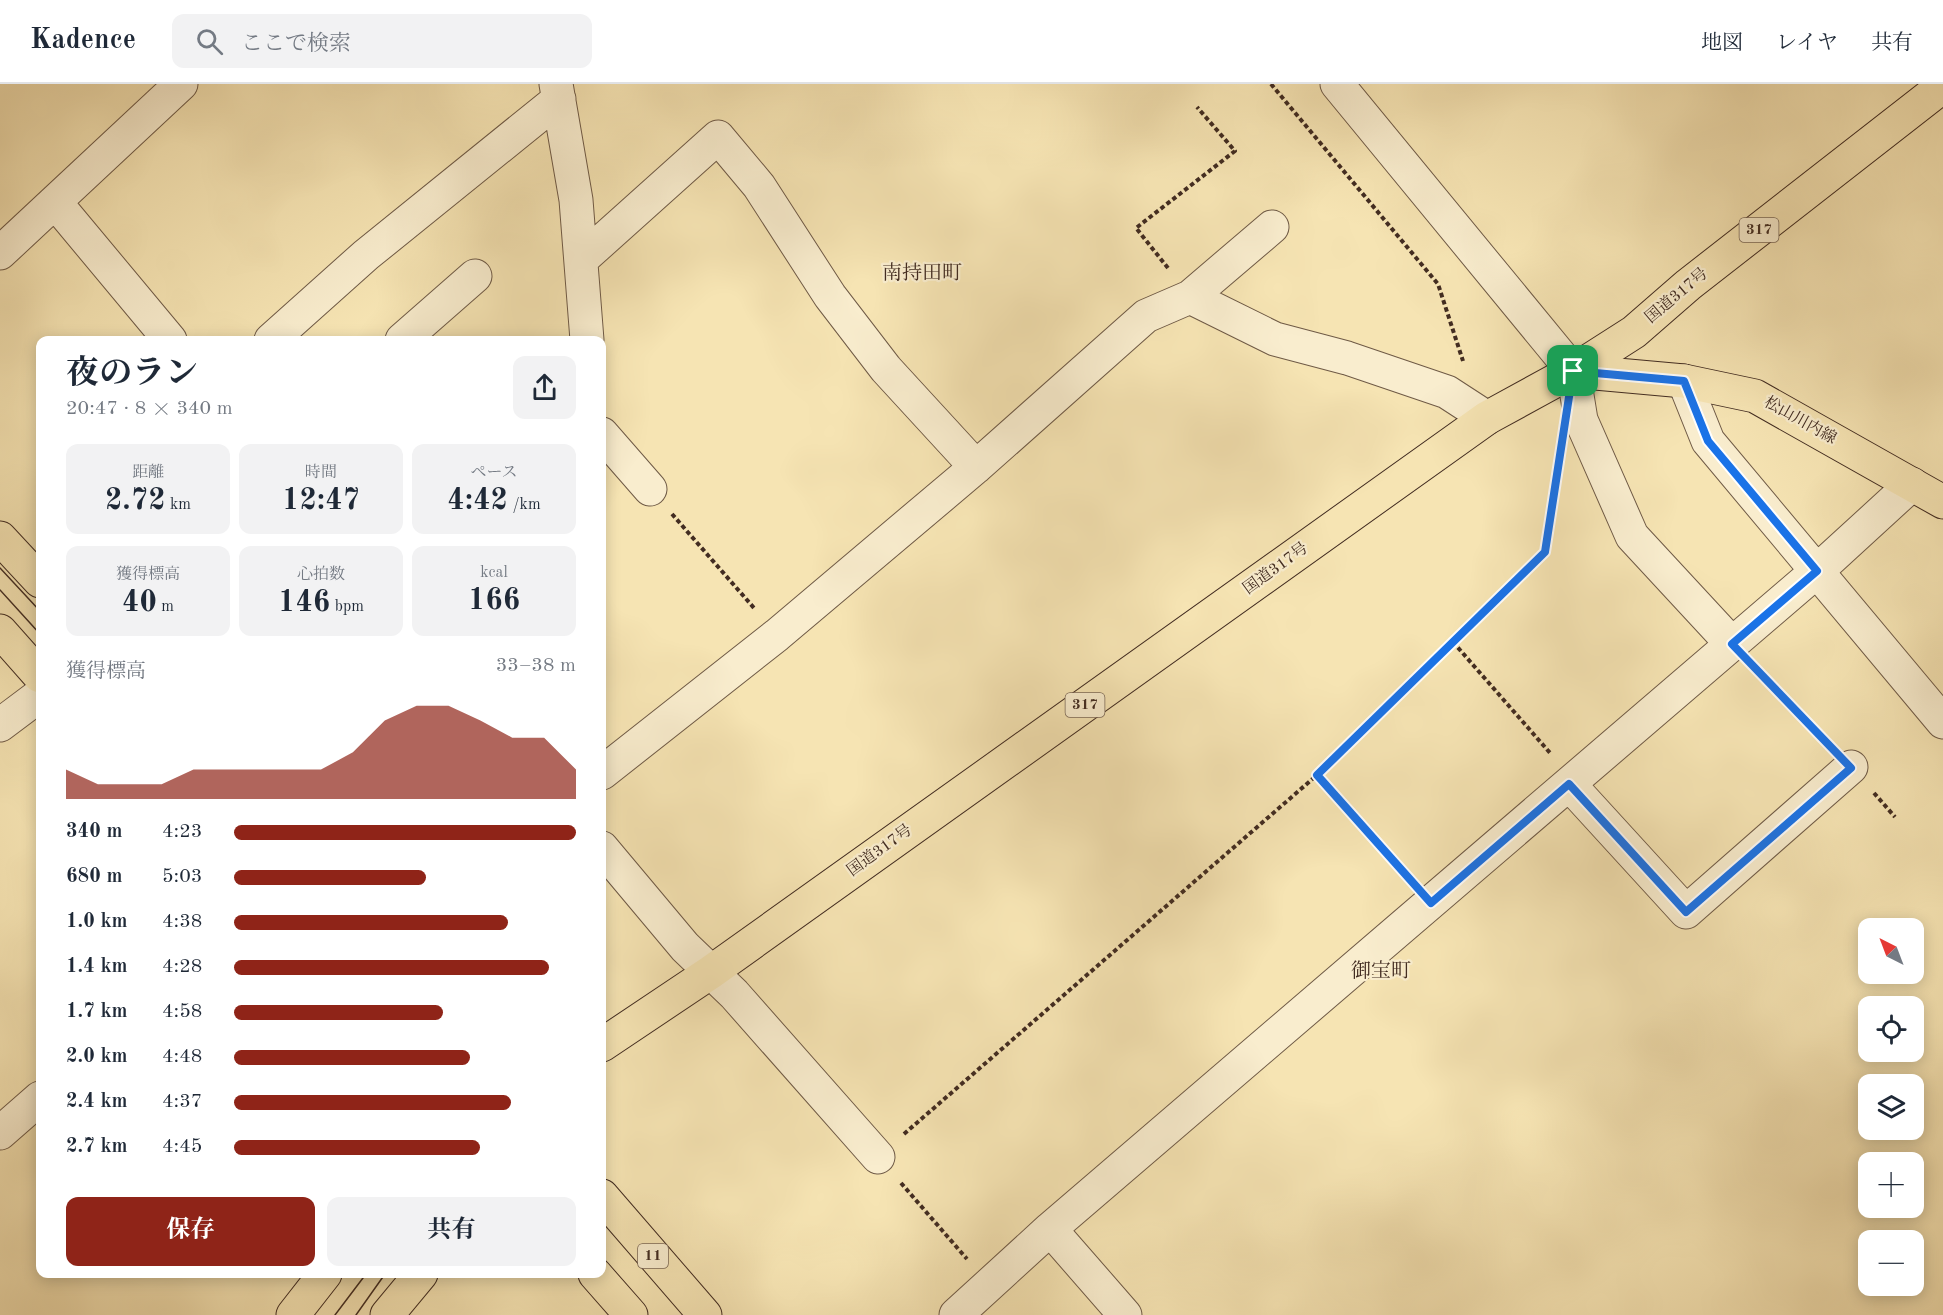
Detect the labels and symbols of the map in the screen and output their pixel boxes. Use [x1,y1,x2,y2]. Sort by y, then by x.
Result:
road number: 317 [1740,218,1778,242]
district label: 南持田町 [882,262,962,284]
street label: 国道317号 [1642,264,1711,327]
pin [1547,345,1598,396]
street label: 松山川内線 [1761,393,1840,447]
street label: 国道317号 [1239,539,1311,598]
road number: 317 [1066,693,1104,717]
street label: 国道317号 [843,821,915,880]
north arrow [1858,918,1924,984]
district label: 御宝町 [1351,960,1411,982]
road number: 11 [638,1244,668,1268]

